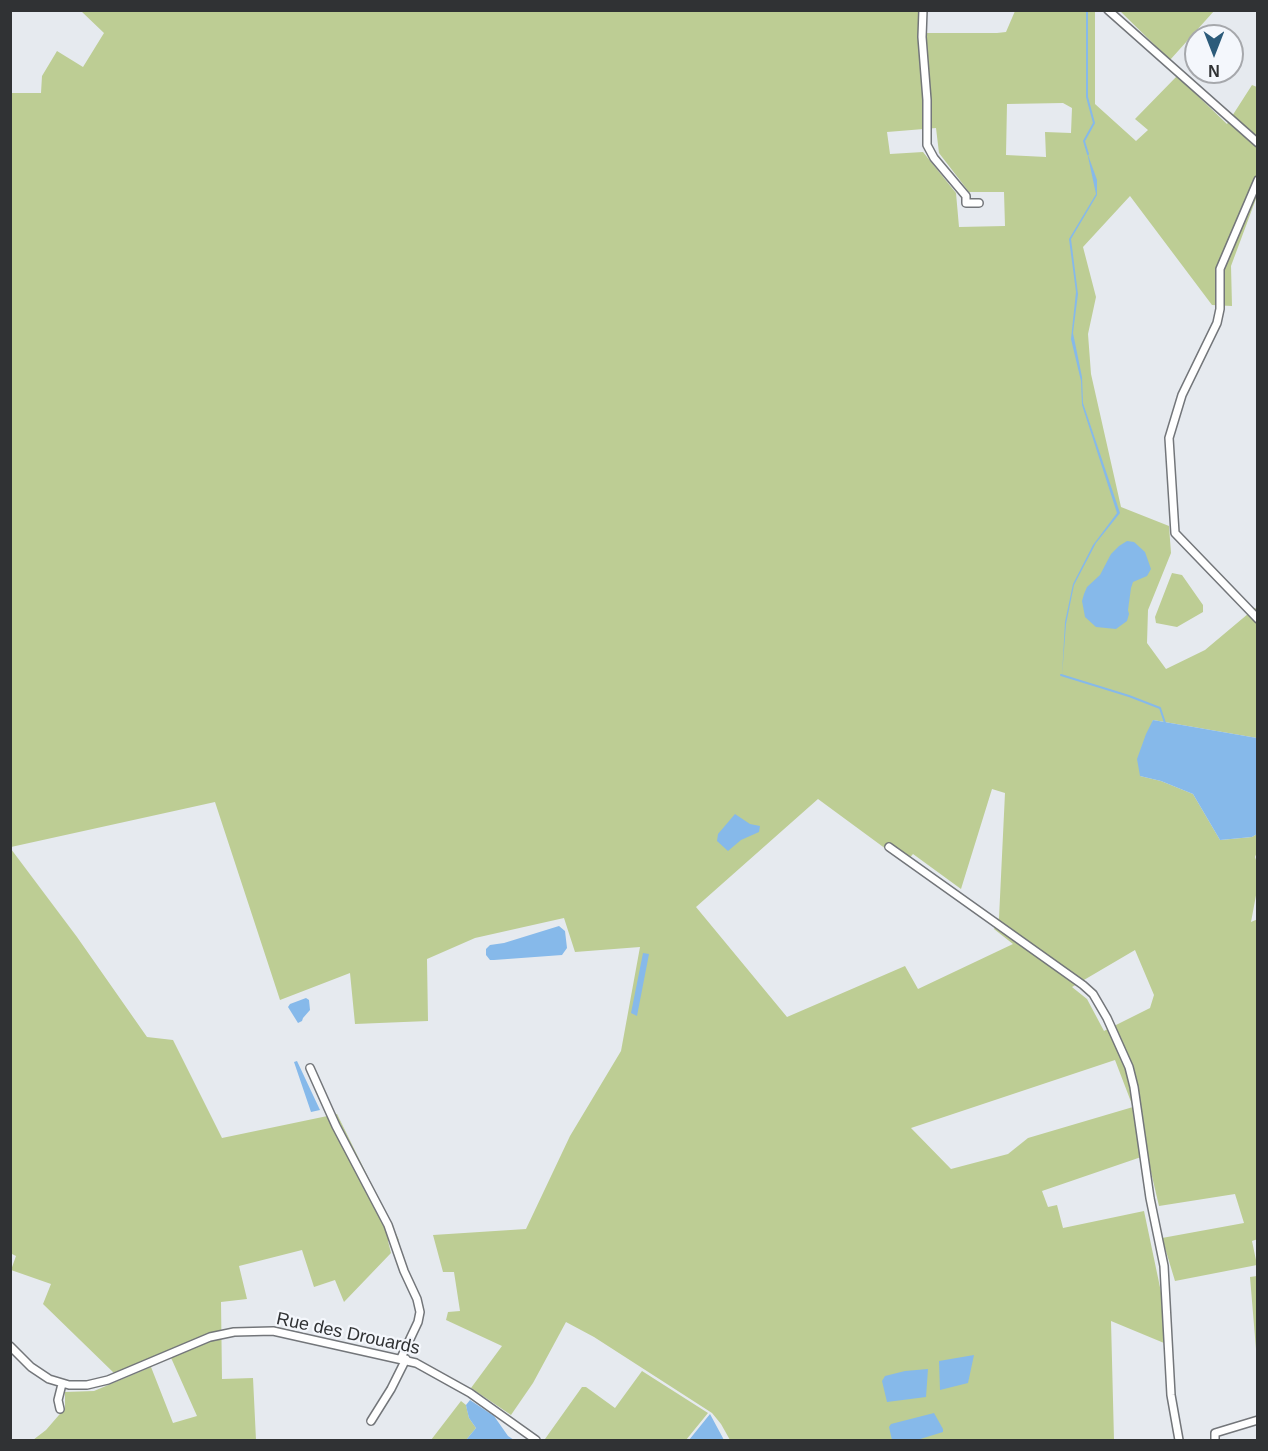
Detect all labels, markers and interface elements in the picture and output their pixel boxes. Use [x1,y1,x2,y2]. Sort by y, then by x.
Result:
north arrow [1184,24,1244,84]
text: N [1208,62,1220,79]
street label: Rue des Drouards [274,1308,422,1360]

